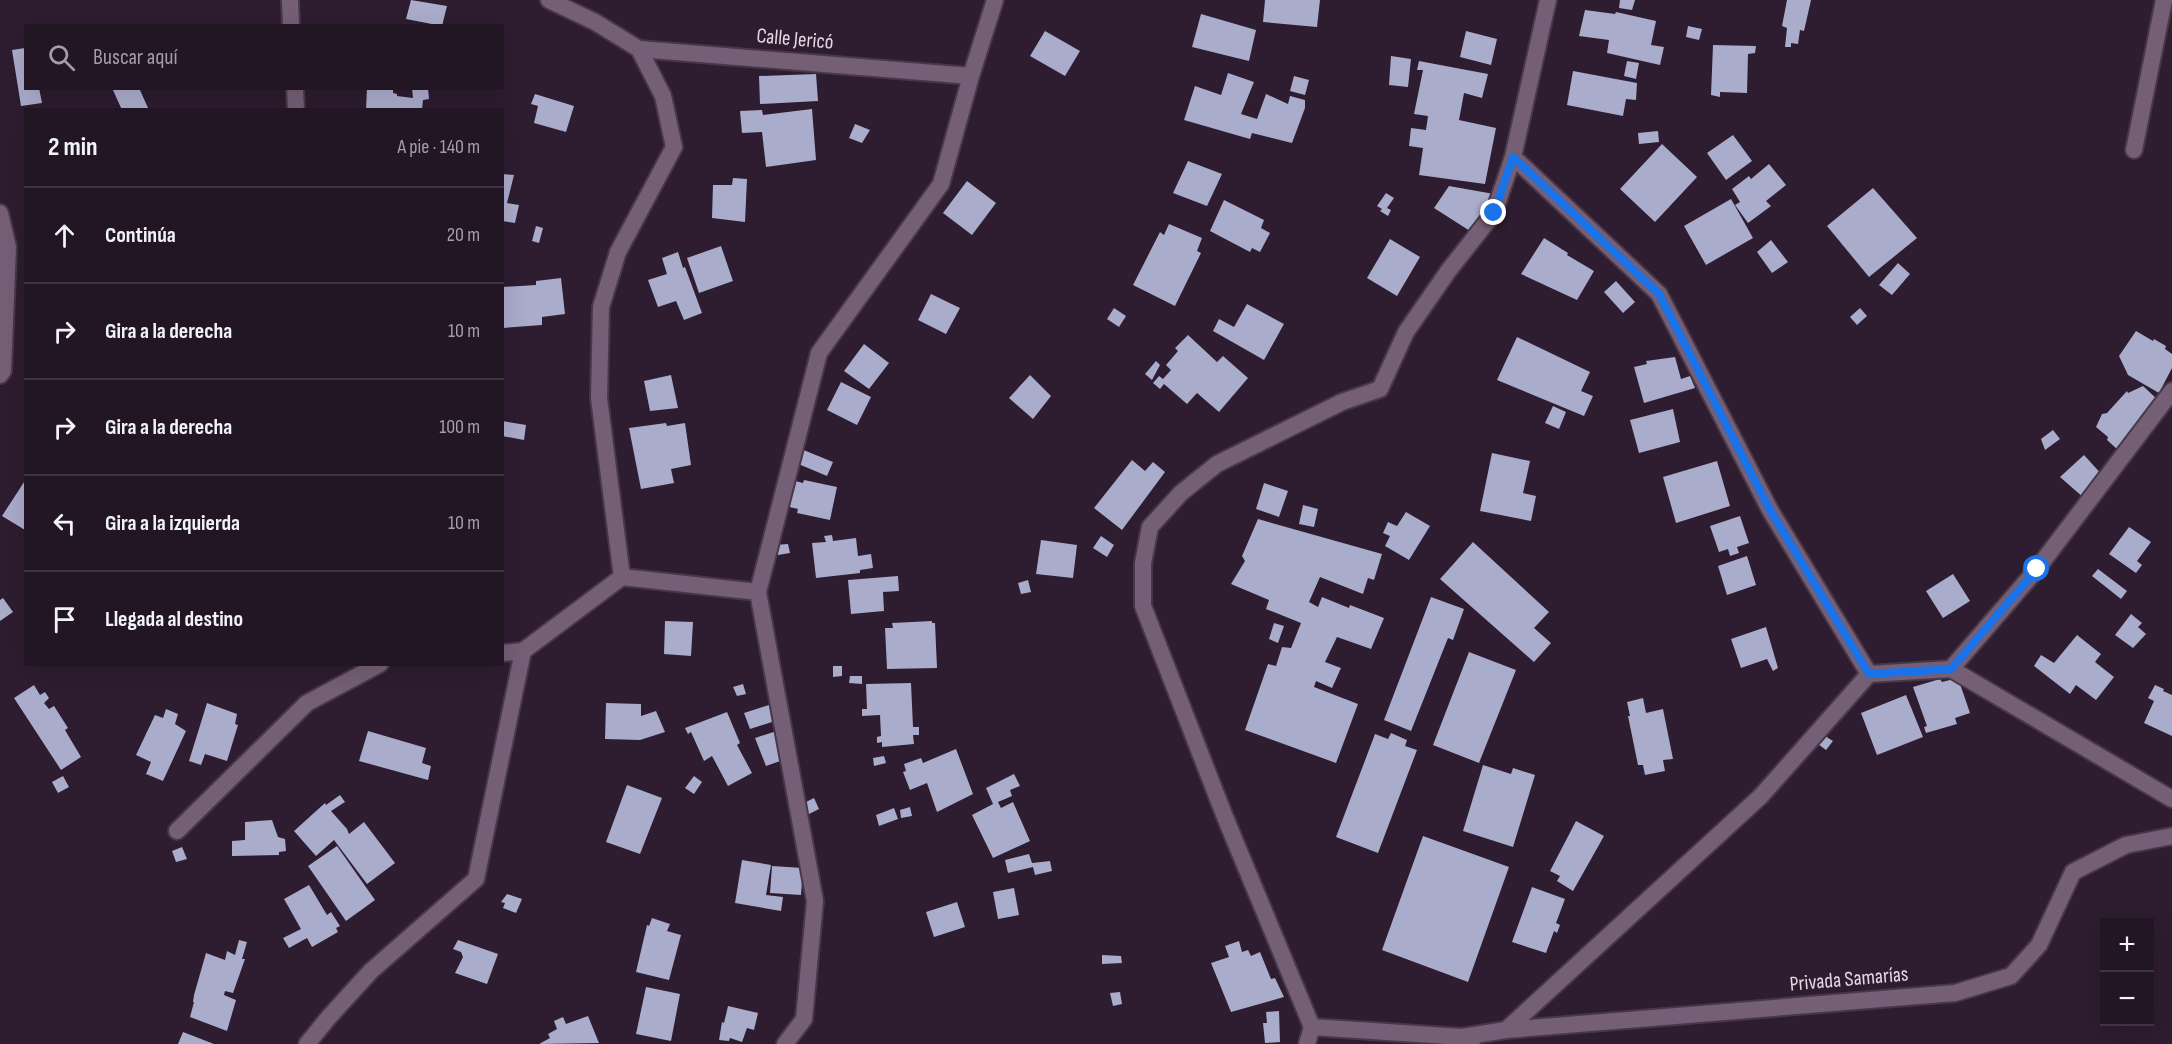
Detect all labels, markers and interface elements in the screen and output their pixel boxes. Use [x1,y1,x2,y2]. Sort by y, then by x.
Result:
street label: Calle Jericó [755,23,835,55]
search box [24,24,504,90]
icon: search [45,41,78,74]
text: Buscar aquí [93,44,178,71]
text: 2 min [48,132,98,163]
text: A pie · 140 m [398,135,480,159]
route end [1480,199,1506,225]
icon: ahead [48,219,81,252]
text: Continúa [105,222,176,249]
text: 20 m [447,223,480,247]
icon: right [48,315,81,348]
text: Gira a la derecha [105,318,232,345]
text: 10 m [448,319,480,343]
icon: right [48,411,81,444]
text: Gira a la derecha [105,414,232,441]
text: 100 m [439,415,480,439]
icon: left [48,507,81,540]
text: Gira a la izquierda [105,510,240,537]
text: 10 m [448,511,480,535]
route start [2023,555,2049,581]
icon: arrive [48,603,81,636]
text: Llegada al destino [105,606,243,633]
map controls [2100,918,2154,1026]
button: + [2100,918,2154,972]
street label: Privada Samarías [1789,961,1909,997]
button: − [2100,972,2154,1026]

